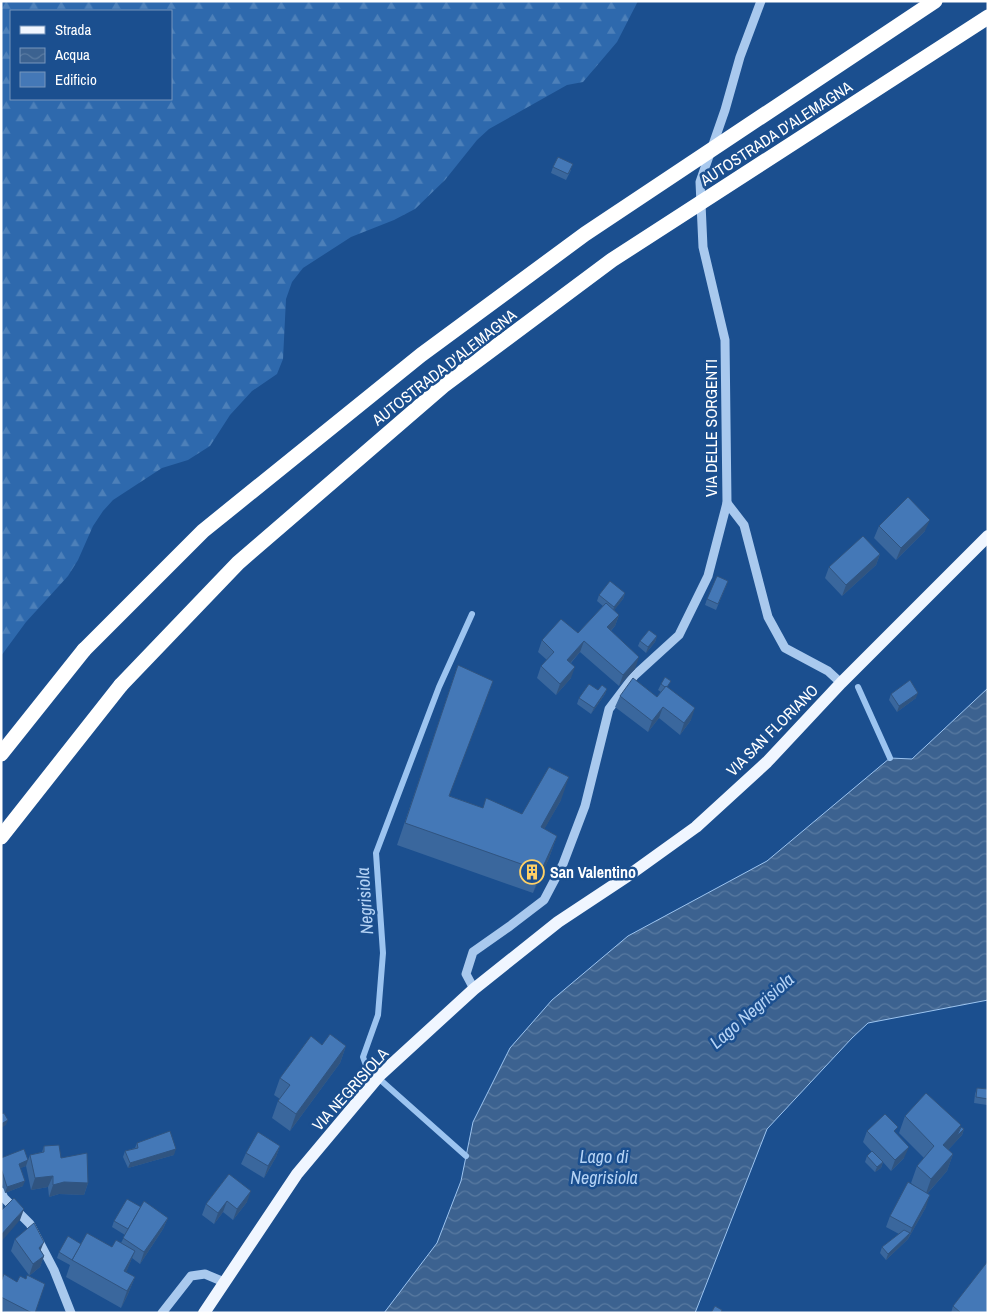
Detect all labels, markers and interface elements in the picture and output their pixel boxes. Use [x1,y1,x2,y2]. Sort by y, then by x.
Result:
legend [10,10,172,100]
text: Strada [55,19,91,40]
text: Acqua [54,44,90,65]
text: Edificio [55,69,97,90]
street label: AUTOSTRADA D'ALEMAGNA [695,75,857,191]
street label: AUTOSTRADA D'ALEMAGNA [367,304,521,431]
street label: VIA DELLE SORGENTI [700,359,722,497]
street label: VIA SAN FLORIANO [721,679,823,781]
building icon: San Valentino [519,859,545,885]
place label: San Valentino [550,861,636,883]
water label: Negrisiola [350,867,379,935]
water label: Lago Negrisiola [704,967,799,1054]
street label: VIA NEGRISIOLA [307,1043,393,1135]
water label: Lago di Negrisiola [570,1144,638,1190]

